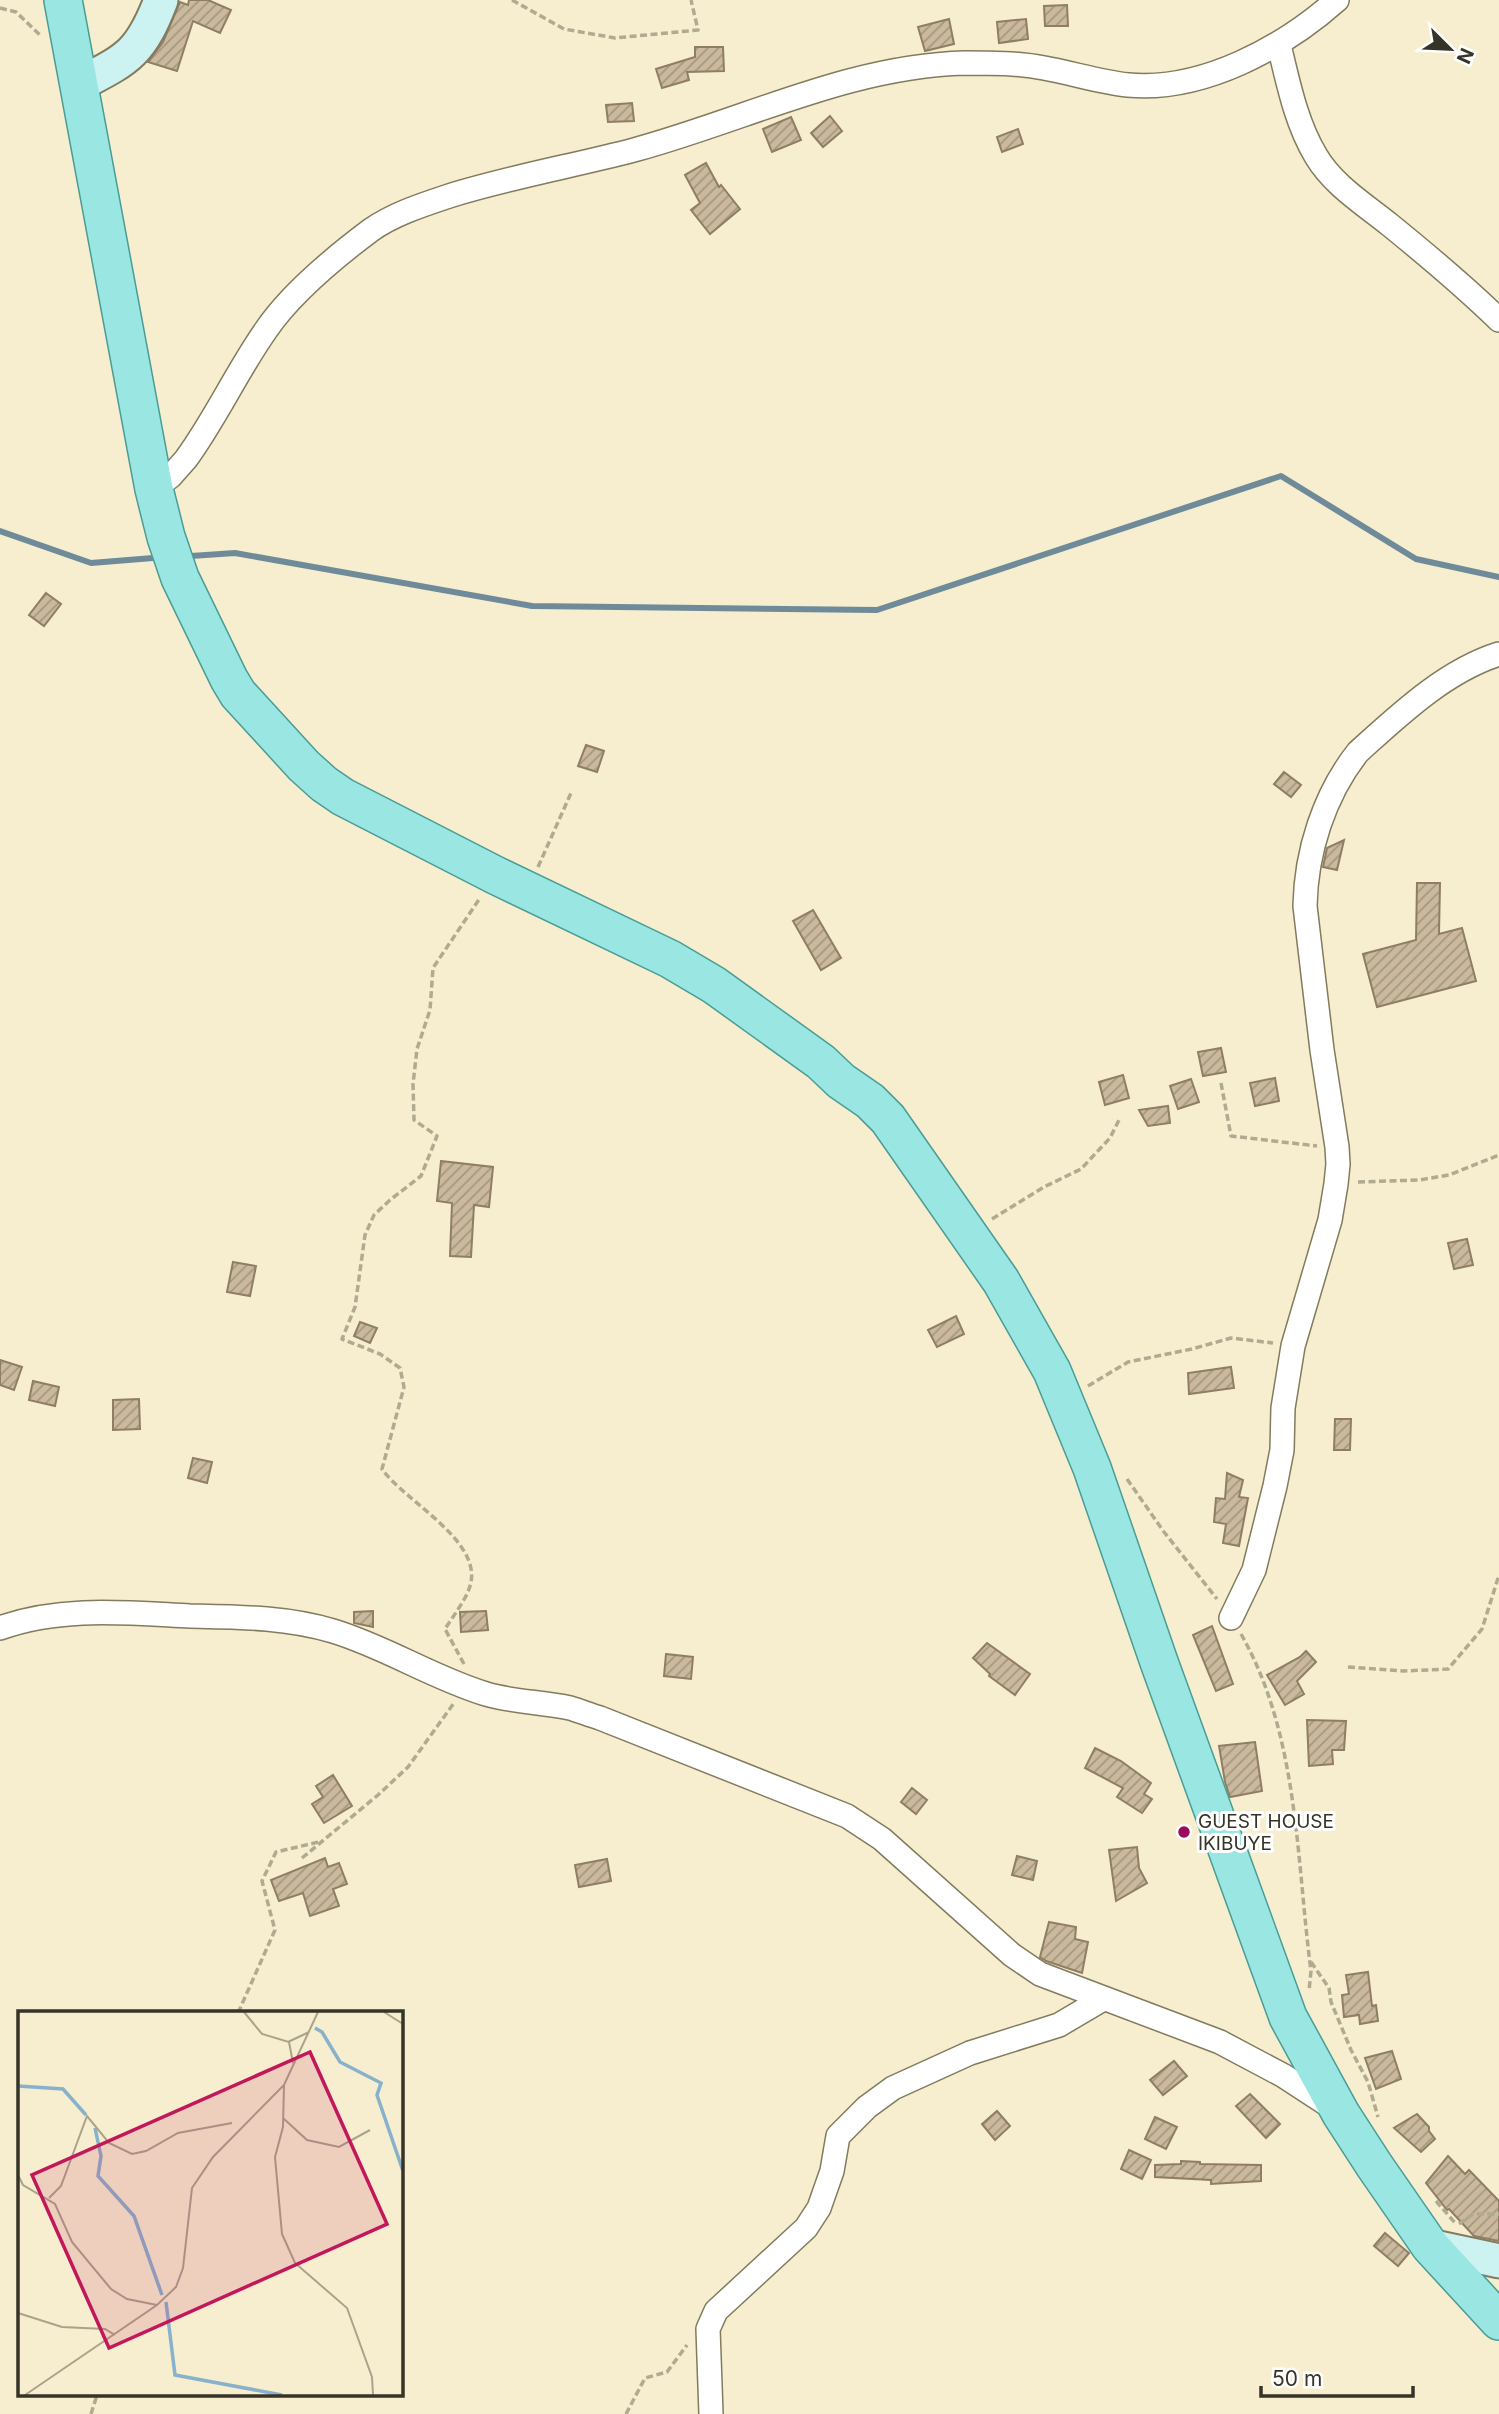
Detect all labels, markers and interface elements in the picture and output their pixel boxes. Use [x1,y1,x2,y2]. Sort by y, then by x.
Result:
north arrow [1415,14,1485,84]
text: N [1452,44,1479,67]
place label: GUEST HOUSE IKIBUYE [1198,1810,1334,1855]
marker: GUEST HOUSE IKIBUYE [1176,1824,1192,1840]
inset map [18,2011,402,2396]
scale bar [1261,2354,1413,2398]
text: 50 m [1272,2366,1322,2391]

